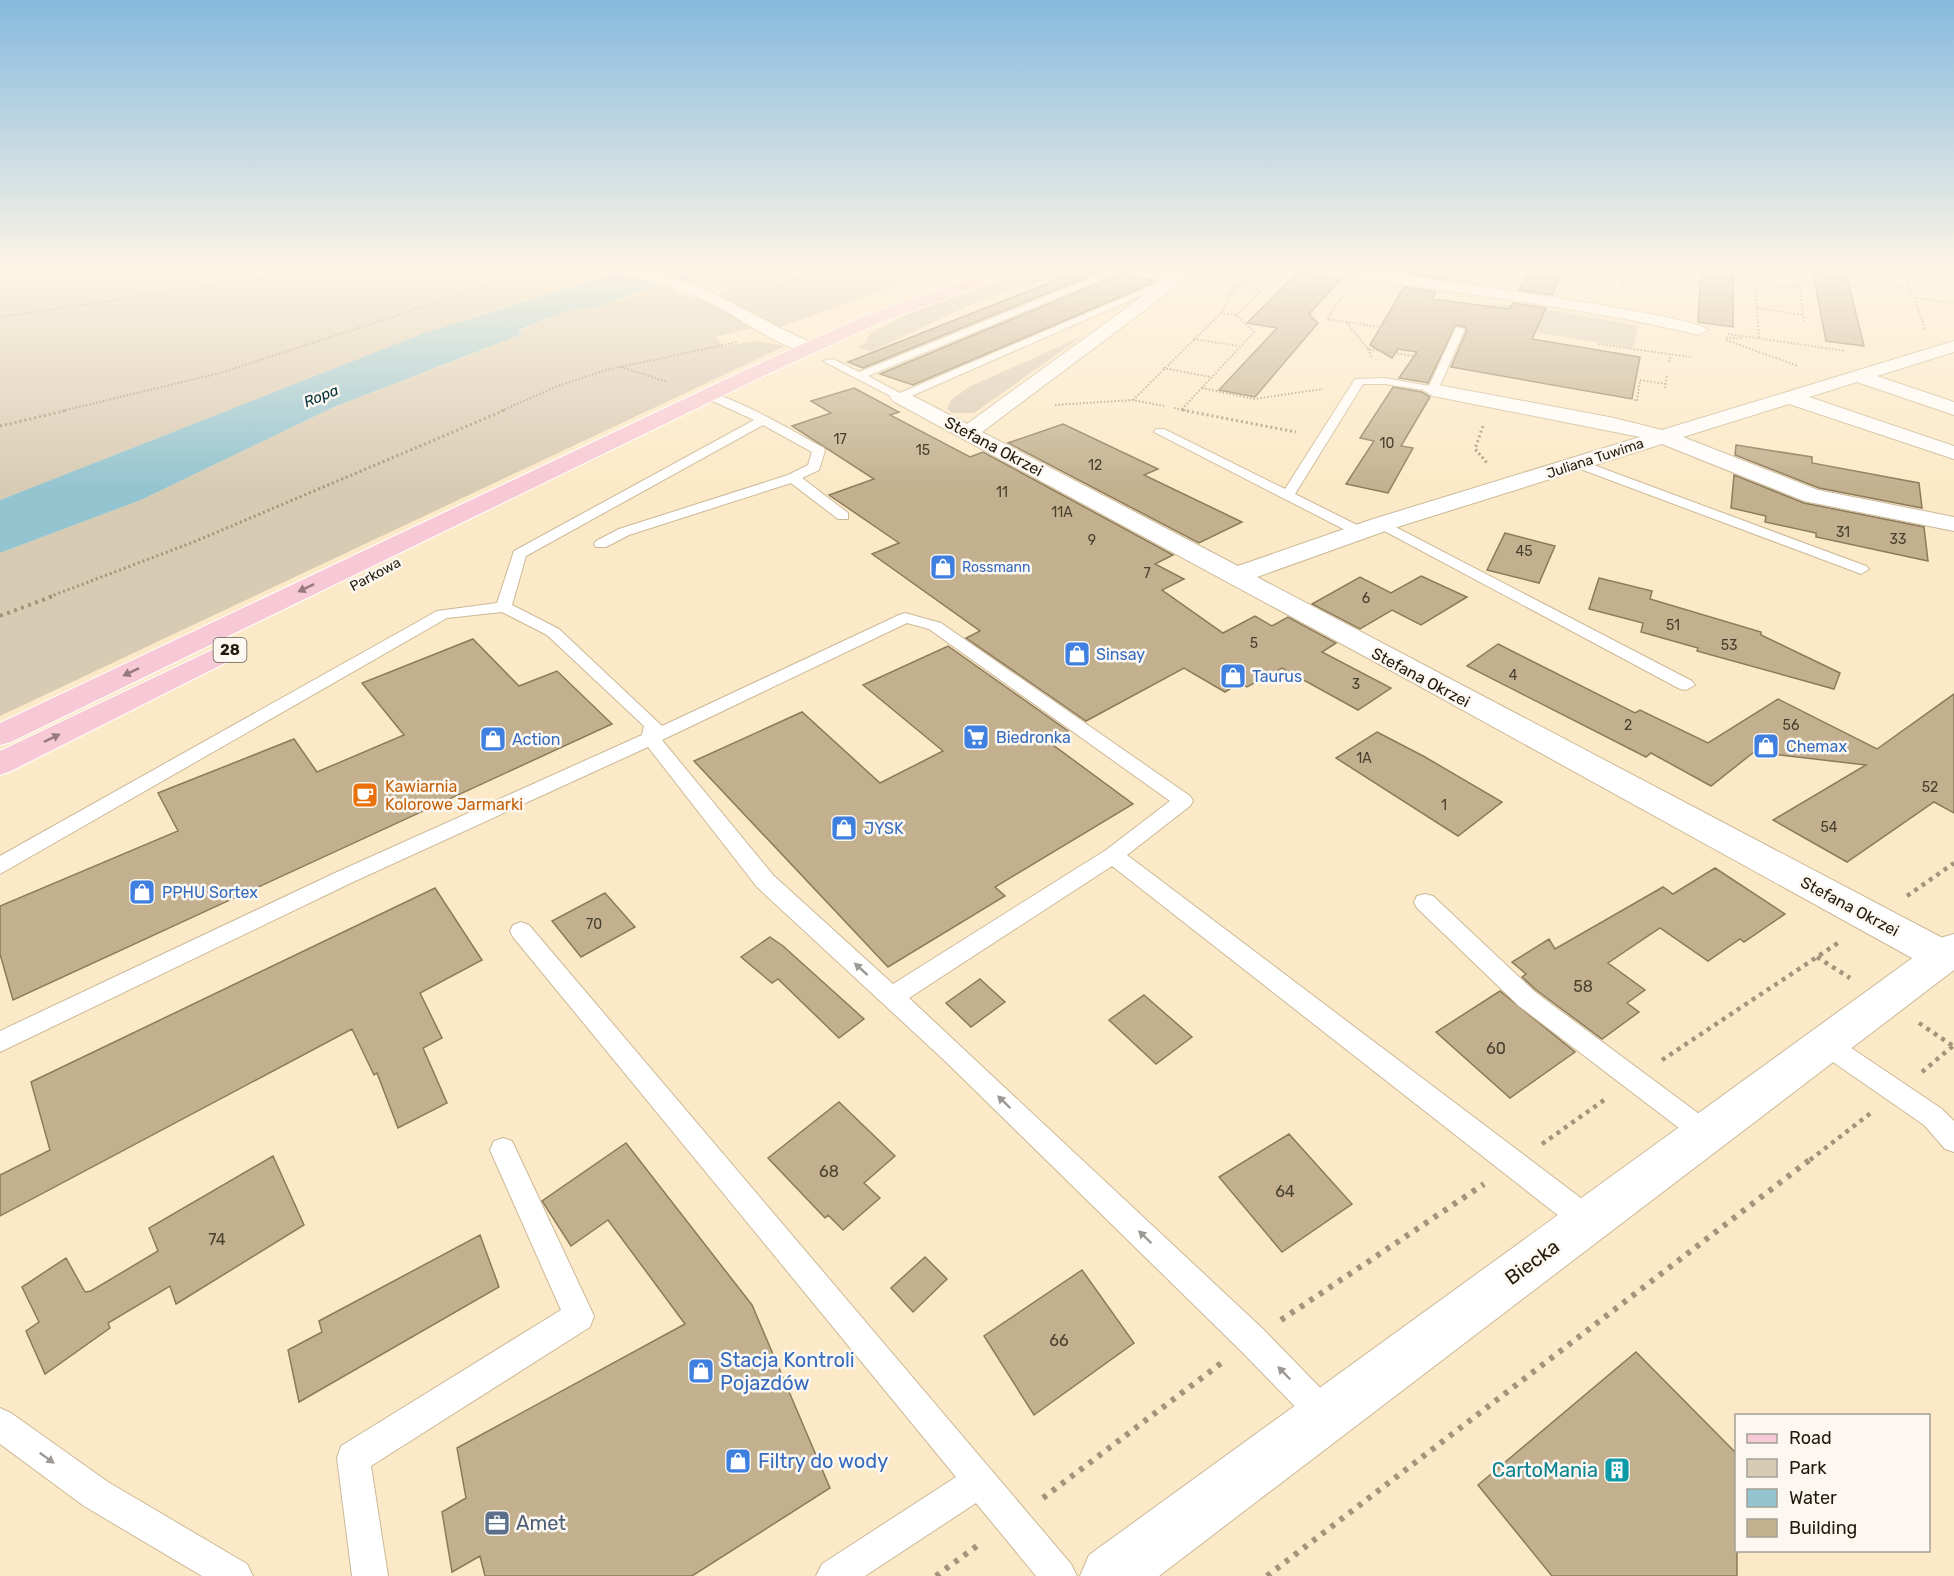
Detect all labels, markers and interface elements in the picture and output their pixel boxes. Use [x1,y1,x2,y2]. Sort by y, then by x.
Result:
water label: Ropa [301,381,341,411]
street label: Stefana Okrzei [941,413,1046,480]
house number: 17 [833,431,847,448]
house number: 10 [1380,435,1395,452]
street label: Juliana Tuwima [1544,435,1646,482]
house number: 15 [916,442,930,459]
house number: 12 [1088,457,1102,474]
house number: 11 [996,484,1008,501]
house number: 11A [1051,504,1073,521]
house number: 31 [1836,524,1850,541]
house number: 33 [1890,531,1906,548]
house number: 9 [1088,532,1096,549]
house number: 45 [1515,543,1533,560]
shop icon: Rossmann [928,552,958,582]
street label: Parkowa [347,554,404,595]
place label: Rossmann [962,559,1031,576]
house number: 7 [1143,565,1151,582]
one-way arrow [298,583,315,592]
house number: 6 [1362,590,1370,607]
house number: 51 [1666,617,1680,634]
house number: 5 [1250,635,1258,652]
house number: 53 [1721,637,1737,654]
road number: 28 [214,638,246,662]
shop icon: Sinsay [1062,639,1092,669]
street label: Stefana Okrzei [1368,644,1473,711]
place label: Sinsay [1096,645,1145,664]
shop icon: Taurus [1218,661,1248,691]
place label: Taurus [1252,667,1302,686]
house number: 4 [1509,667,1518,684]
one-way arrow [122,668,139,677]
house number: 3 [1352,676,1360,693]
house number: 2 [1624,717,1632,734]
house number: 56 [1783,717,1799,734]
supermarket icon: Biedronka [961,722,991,752]
shop icon: Action [478,724,508,754]
place label: Biedronka [996,728,1071,747]
place label: Action [512,730,560,749]
shop icon: Chemax [1751,731,1781,761]
one-way arrow [44,733,61,743]
place label: Chemax [1786,737,1847,756]
house number: 1A [1356,750,1372,767]
place label: Kawiarnia Kolorowe Jarmarki [385,777,523,814]
house number: 52 [1922,779,1938,796]
cafe icon: Kawiarnia Kolorowe Jarmarki [350,780,380,810]
house number: 1 [1441,797,1447,814]
shop icon: JYSK [829,813,859,843]
place label: JYSK [864,819,904,838]
house number: 54 [1820,819,1838,836]
street label: Stefana Okrzei [1797,873,1902,940]
shop icon: PPHU Sortex [127,877,157,907]
place label: PPHU Sortex [162,883,258,902]
house number: 70 [586,916,602,933]
one-way arrow [854,963,869,976]
house number: 58 [1573,977,1593,996]
house number: 60 [1486,1039,1506,1058]
one-way arrow [998,1095,1012,1109]
house number: 68 [819,1162,839,1181]
house number: 64 [1275,1182,1295,1201]
house number: 74 [208,1230,226,1249]
one-way arrow [1138,1230,1152,1244]
street label: Biecka [1500,1234,1564,1290]
house number: 66 [1049,1331,1069,1350]
place label: Stacja Kontroli Pojazdów [720,1348,855,1395]
shop icon: Stacja Kontroli Pojazdów [686,1356,716,1386]
one-way arrow [1278,1366,1292,1380]
legend [1735,1414,1930,1552]
text: Road [1789,1427,1832,1449]
shop icon: Filtry do wody [723,1446,753,1476]
place label: Filtry do wody [758,1449,888,1473]
one-way arrow [40,1452,55,1464]
building icon: CartoMania [1602,1455,1632,1485]
text: Park [1789,1457,1827,1479]
place label: CartoMania [1492,1458,1598,1482]
text: Water [1789,1487,1837,1509]
office icon: Amet [482,1508,512,1538]
place label: Amet [516,1511,566,1535]
text: Building [1789,1517,1857,1539]

